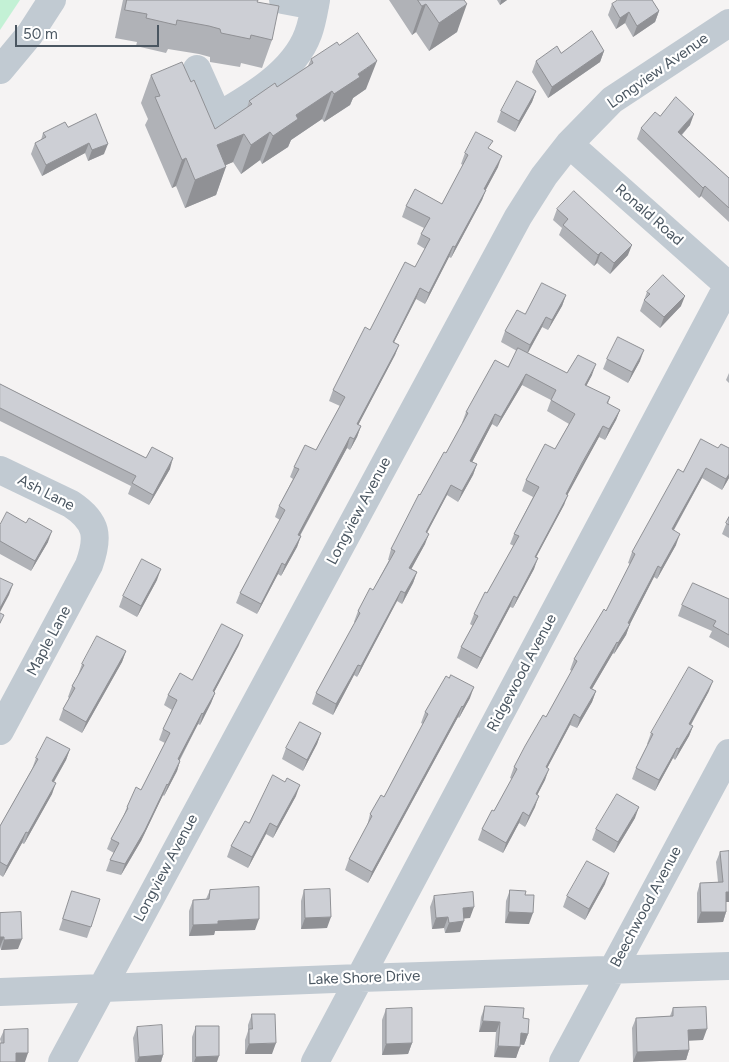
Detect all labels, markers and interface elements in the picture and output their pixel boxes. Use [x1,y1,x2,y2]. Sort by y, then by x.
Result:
scale bar [18,15,161,47]
text: 50 m [23,25,58,43]
street label: Longview Avenue [604,29,712,113]
street label: Ronald Road [611,181,687,249]
street label: Longview Avenue [323,454,395,568]
street label: Ash Lane [15,471,77,515]
street label: Maple Lane [23,603,75,679]
street label: Ridgewood Avenue [483,611,561,735]
street label: Longview Avenue [130,811,202,925]
street label: Beechwood Avenue [607,844,685,970]
street label: Lake Shore Drive [308,967,420,989]

